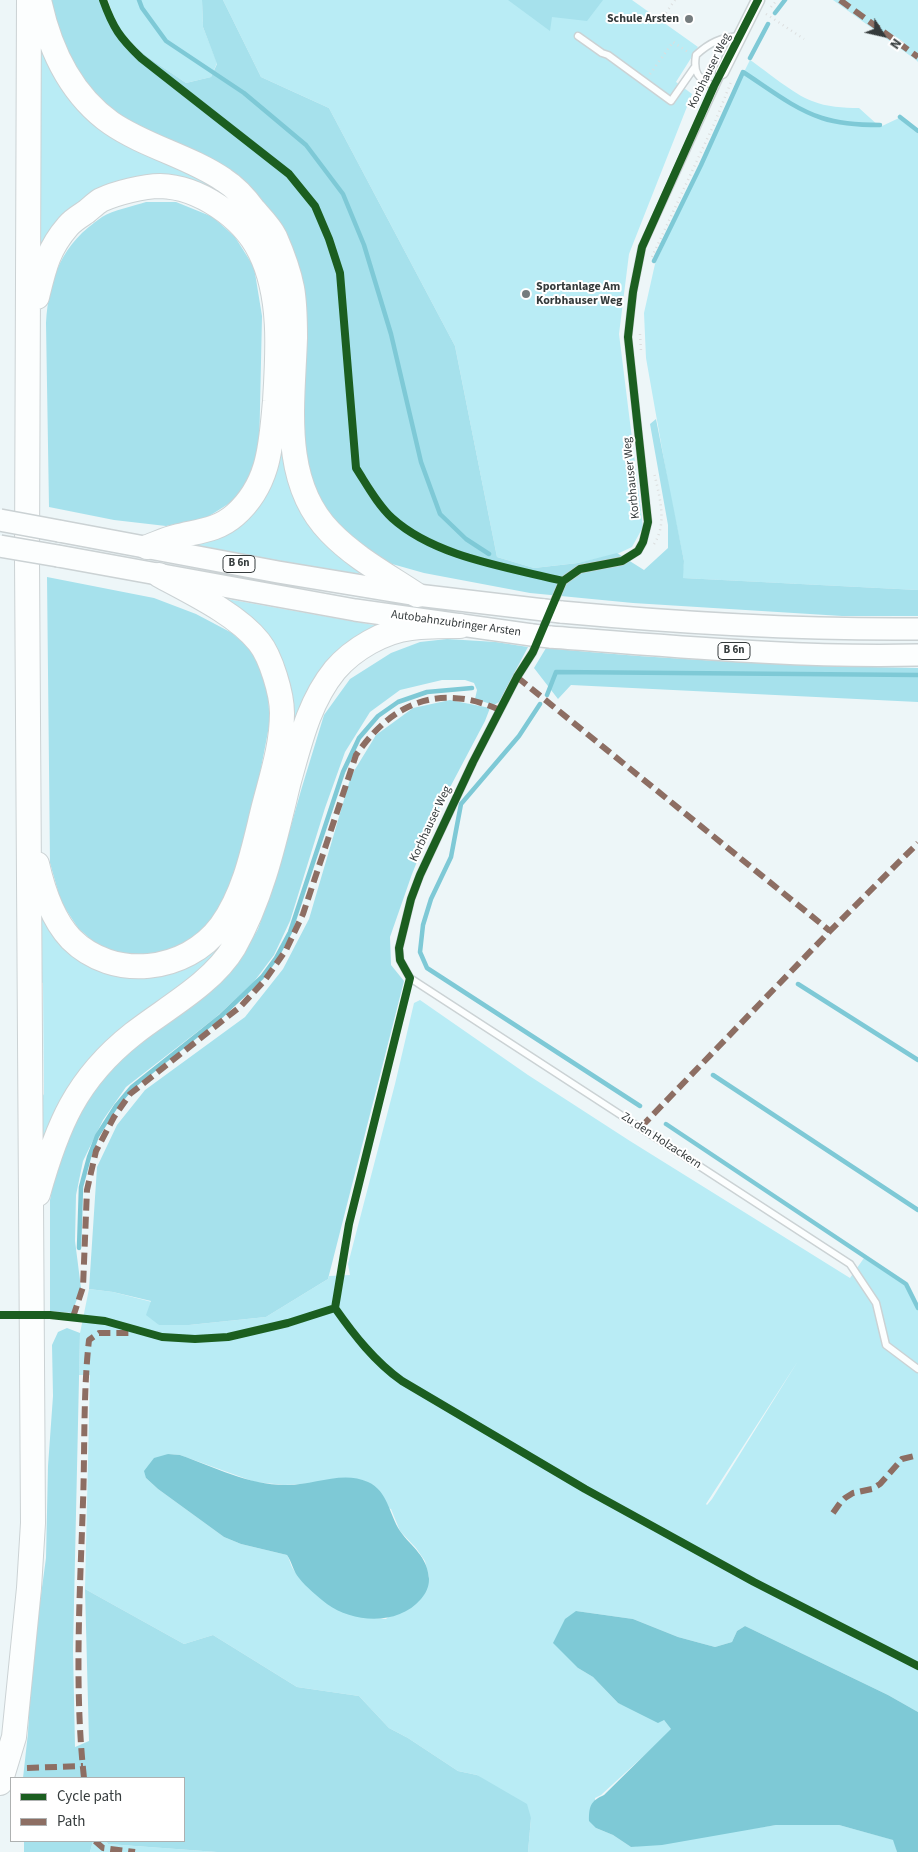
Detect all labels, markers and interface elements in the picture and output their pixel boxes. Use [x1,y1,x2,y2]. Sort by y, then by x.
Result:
north arrow [858,10,908,60]
place label: Schule Arsten [607,12,679,26]
marker: Schule Arsten [683,13,695,25]
street label: Korbhauser Weg [686,31,734,111]
text: N [884,34,906,53]
place label: Sportanlage Am Korbhauser Weg [536,280,622,308]
marker: Sportanlage Am Korbhauser Weg [520,288,532,300]
street label: Korbhauser Weg [621,436,643,520]
road number: B 6n [223,556,255,572]
street label: Autobahnzubringer Arsten [390,608,522,640]
road number: B 6n [718,642,750,659]
street label: Korbhauser Weg [407,784,455,864]
street label: Zu den Holzackern [618,1110,704,1172]
legend [10,1777,185,1842]
text: Cycle path [57,1786,122,1807]
text: Path [57,1811,85,1832]

